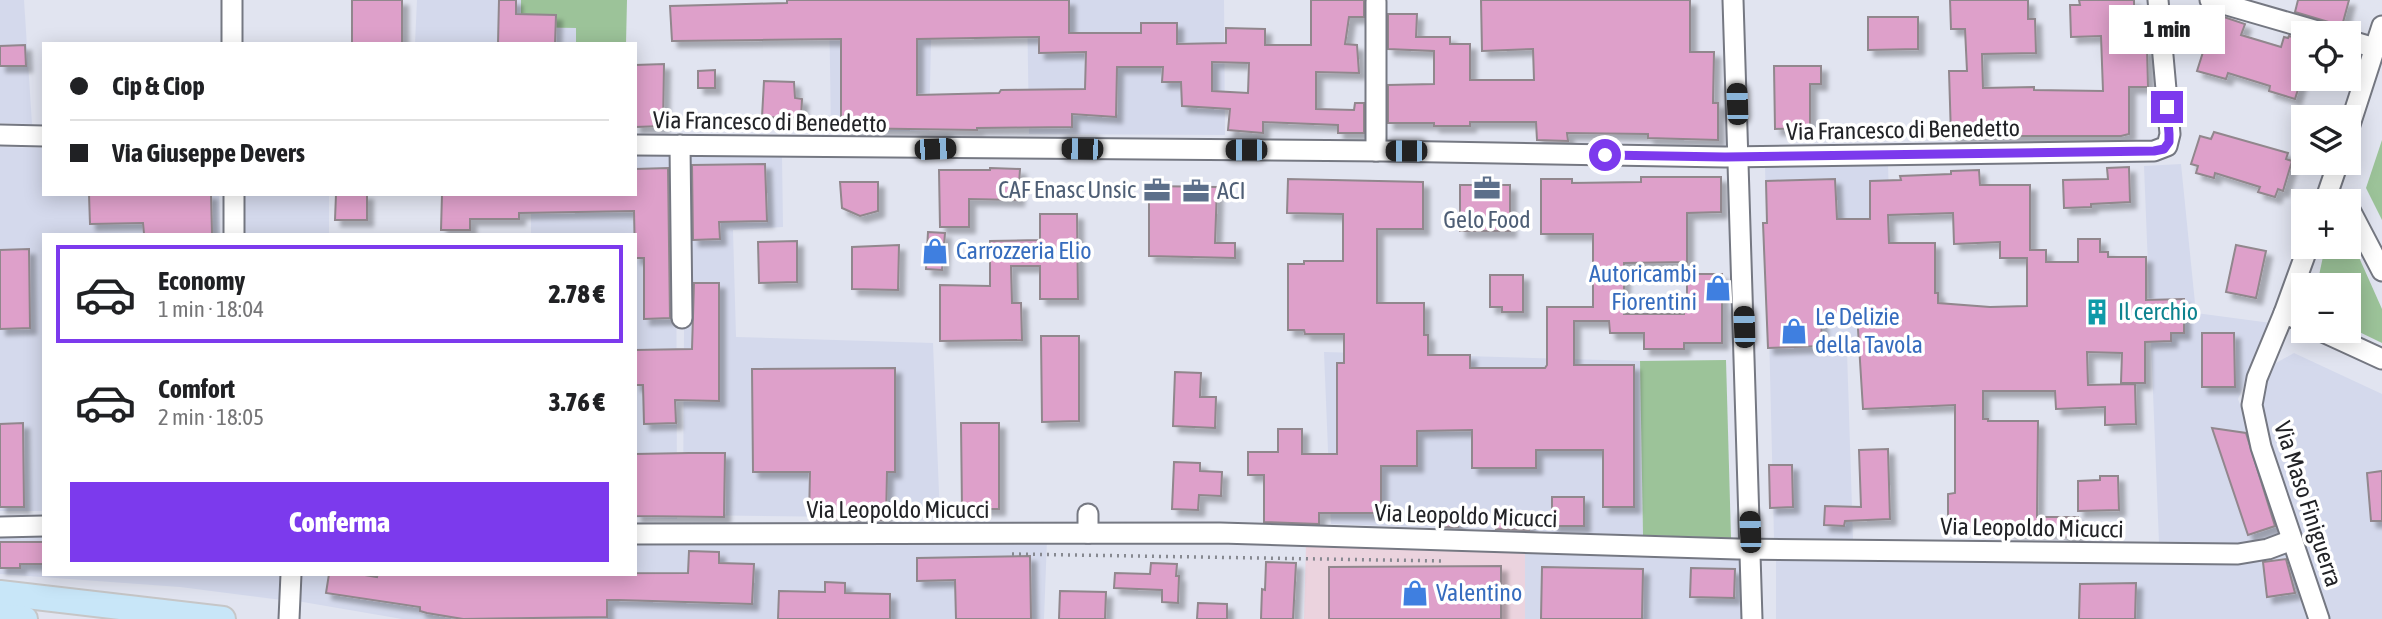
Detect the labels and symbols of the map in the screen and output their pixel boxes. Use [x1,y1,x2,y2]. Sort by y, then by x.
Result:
callout: 1 min [2109,6,2225,55]
car [1726,83,1749,125]
route end [2151,91,2183,123]
street label: Via Francesco di Benedetto [653,106,887,137]
street label: Via Francesco di Benedetto [1786,114,2020,145]
car [914,138,957,160]
car [1061,138,1104,160]
route start [1589,139,1621,171]
car [1226,140,1268,161]
car [1386,141,1428,162]
office icon: Gelo Food [1472,173,1502,203]
office icon: CAF Enasc Unsic [1142,175,1172,205]
place label: CAF Enasc Unsic [998,176,1136,203]
office icon: ACI [1181,176,1211,206]
place label: ACI [1217,177,1246,204]
place label: Gelo Food [1443,206,1531,233]
shop icon: Carrozzeria Elio [920,236,950,266]
place label: Carrozzeria Elio [956,237,1092,264]
place label: Autoricambi Fiorentini [1589,260,1697,315]
shop icon: Autoricambi Fiorentini [1703,273,1733,303]
building icon: Il cerchio [2082,297,2112,327]
place label: Il cerchio [2118,298,2198,325]
place label: Le Delizie della Tavola [1815,303,1923,358]
car [1733,306,1756,348]
shop icon: Le Delizie della Tavola [1779,316,1809,346]
street label: Via Maso Finiguerra [2269,418,2348,590]
street label: Via Leopoldo Micucci [806,496,990,523]
street label: Via Leopoldo Micucci [1374,499,1558,532]
car [1739,511,1762,553]
street label: Via Leopoldo Micucci [1940,512,2124,543]
shop icon: Valentino [1400,578,1430,608]
place label: Valentino [1436,579,1522,606]

